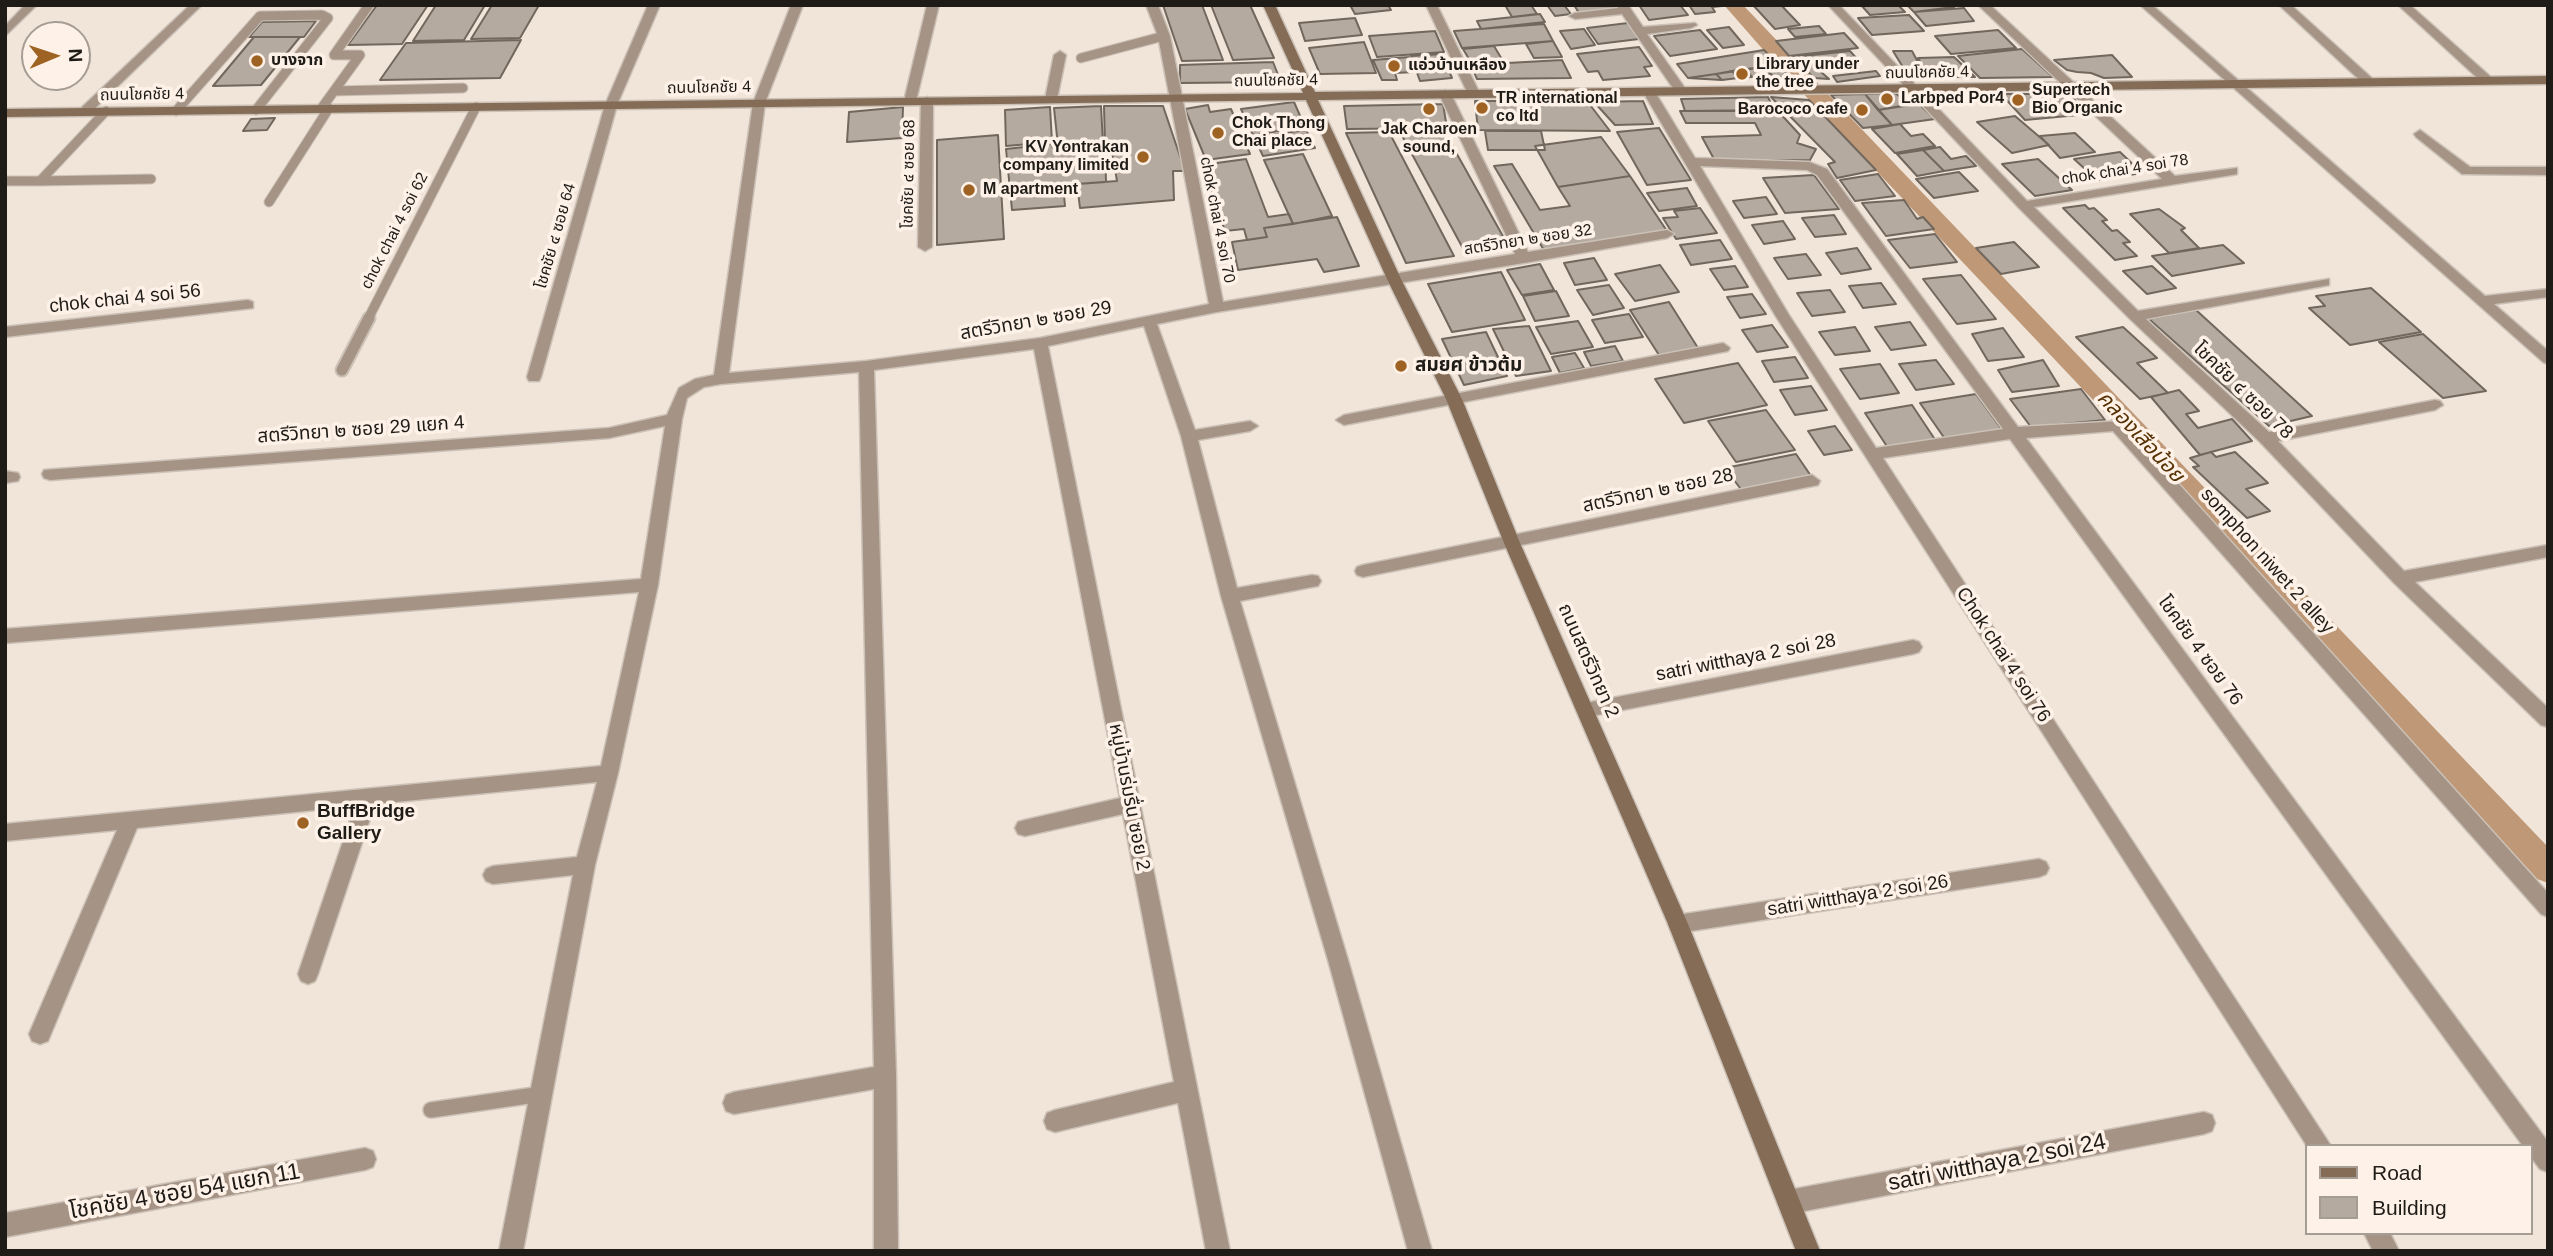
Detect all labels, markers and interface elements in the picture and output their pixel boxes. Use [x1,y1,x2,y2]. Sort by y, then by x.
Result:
north arrow [21,21,91,91]
text: N [65,48,86,63]
place label: บางจาก [271,51,323,71]
marker: บางจาก [249,53,265,69]
place label: Library under the tree [1756,55,1859,93]
place label: แอ่วบ้านเหลือง [1408,56,1507,76]
marker: แอ่วบ้านเหลือง [1386,58,1402,74]
street label: ถนนโชคชัย 4 [1885,63,1969,83]
marker: Library under the tree [1734,66,1750,82]
street label: ถนนโชคชัย 4 [1234,71,1318,91]
street label: ถนนโชคชัย 4 [667,78,751,98]
place label: Supertech Bio Organic [2032,81,2123,119]
street label: ถนนโชคชัย 4 [100,85,184,105]
place label: TR international co ltd [1496,89,1618,127]
place label: Larbped Por4 [1901,89,2004,109]
marker: Larbped Por4 [1879,91,1895,107]
marker: Supertech Bio Organic [2010,92,2026,108]
marker: TR international co ltd [1474,100,1490,116]
place label: Barococo cafe [1738,100,1848,120]
marker: Jak Charoen sound, [1421,101,1437,117]
marker: Barococo cafe [1854,102,1870,118]
place label: Chok Thong Chai place [1232,114,1325,152]
street label: โชคชัย ๔ ซอย 68 [898,119,920,229]
place label: Jak Charoen sound, [1381,120,1477,158]
marker: Chok Thong Chai place [1210,125,1226,141]
place label: KV Yontrakan company limited [1003,138,1129,176]
marker: KV Yontrakan company limited [1135,149,1151,165]
street label: chok chai 4 soi 78 [2060,151,2190,189]
street label: chok chai 4 soi 70 [1195,155,1239,285]
street label: chok chai 4 soi 62 [357,170,433,292]
place label: M apartment [983,180,1078,200]
street label: โชคชัย ๔ ซอย 64 [532,181,580,291]
marker: M apartment [961,182,977,198]
street label: สตรีวิทยา ๒ ซอย 32 [1463,220,1593,260]
street label: chok chai 4 soi 56 [48,280,202,318]
street label: สตรีวิทยา ๒ ซอย 29 [958,296,1114,346]
street label: โชคชัย ๔ ซอย 78 [2189,338,2297,444]
place label: สมยศ ข้าวต้ม [1415,355,1522,377]
marker: สมยศ ข้าวต้ม [1393,358,1409,374]
water label: คลองเสือน้อย [2091,386,2189,488]
street label: สตรีวิทยา ๒ ซอย 29 แยก 4 [257,411,465,449]
street label: สตรีวิทยา ๒ ซอย 28 [1581,464,1735,518]
street label: somphon niwet 2 alley [2196,484,2338,638]
street label: Chok chai 4 soi 76 [1951,583,2055,727]
street label: โชคชัย 4 ซอย 76 [2153,592,2247,710]
street label: ถนนสตรีวิทยา 2 [1553,600,1623,722]
street label: satri witthaya 2 soi 28 [1654,629,1838,687]
street label: หมู่บ้านร่มรื่น ซอย 2 [1104,722,1154,872]
place label: BuffBridge Gallery [317,801,415,845]
marker: BuffBridge Gallery [295,815,311,831]
street label: satri witthaya 2 soi 26 [1766,870,1950,922]
street label: satri witthaya 2 soi 24 [1886,1128,2108,1198]
legend [2304,1144,2532,1235]
street label: โชคชัย 4 ซอย 54 แยก 11 [68,1158,302,1226]
text: Road [2372,1161,2422,1184]
text: Building [2372,1196,2447,1219]

